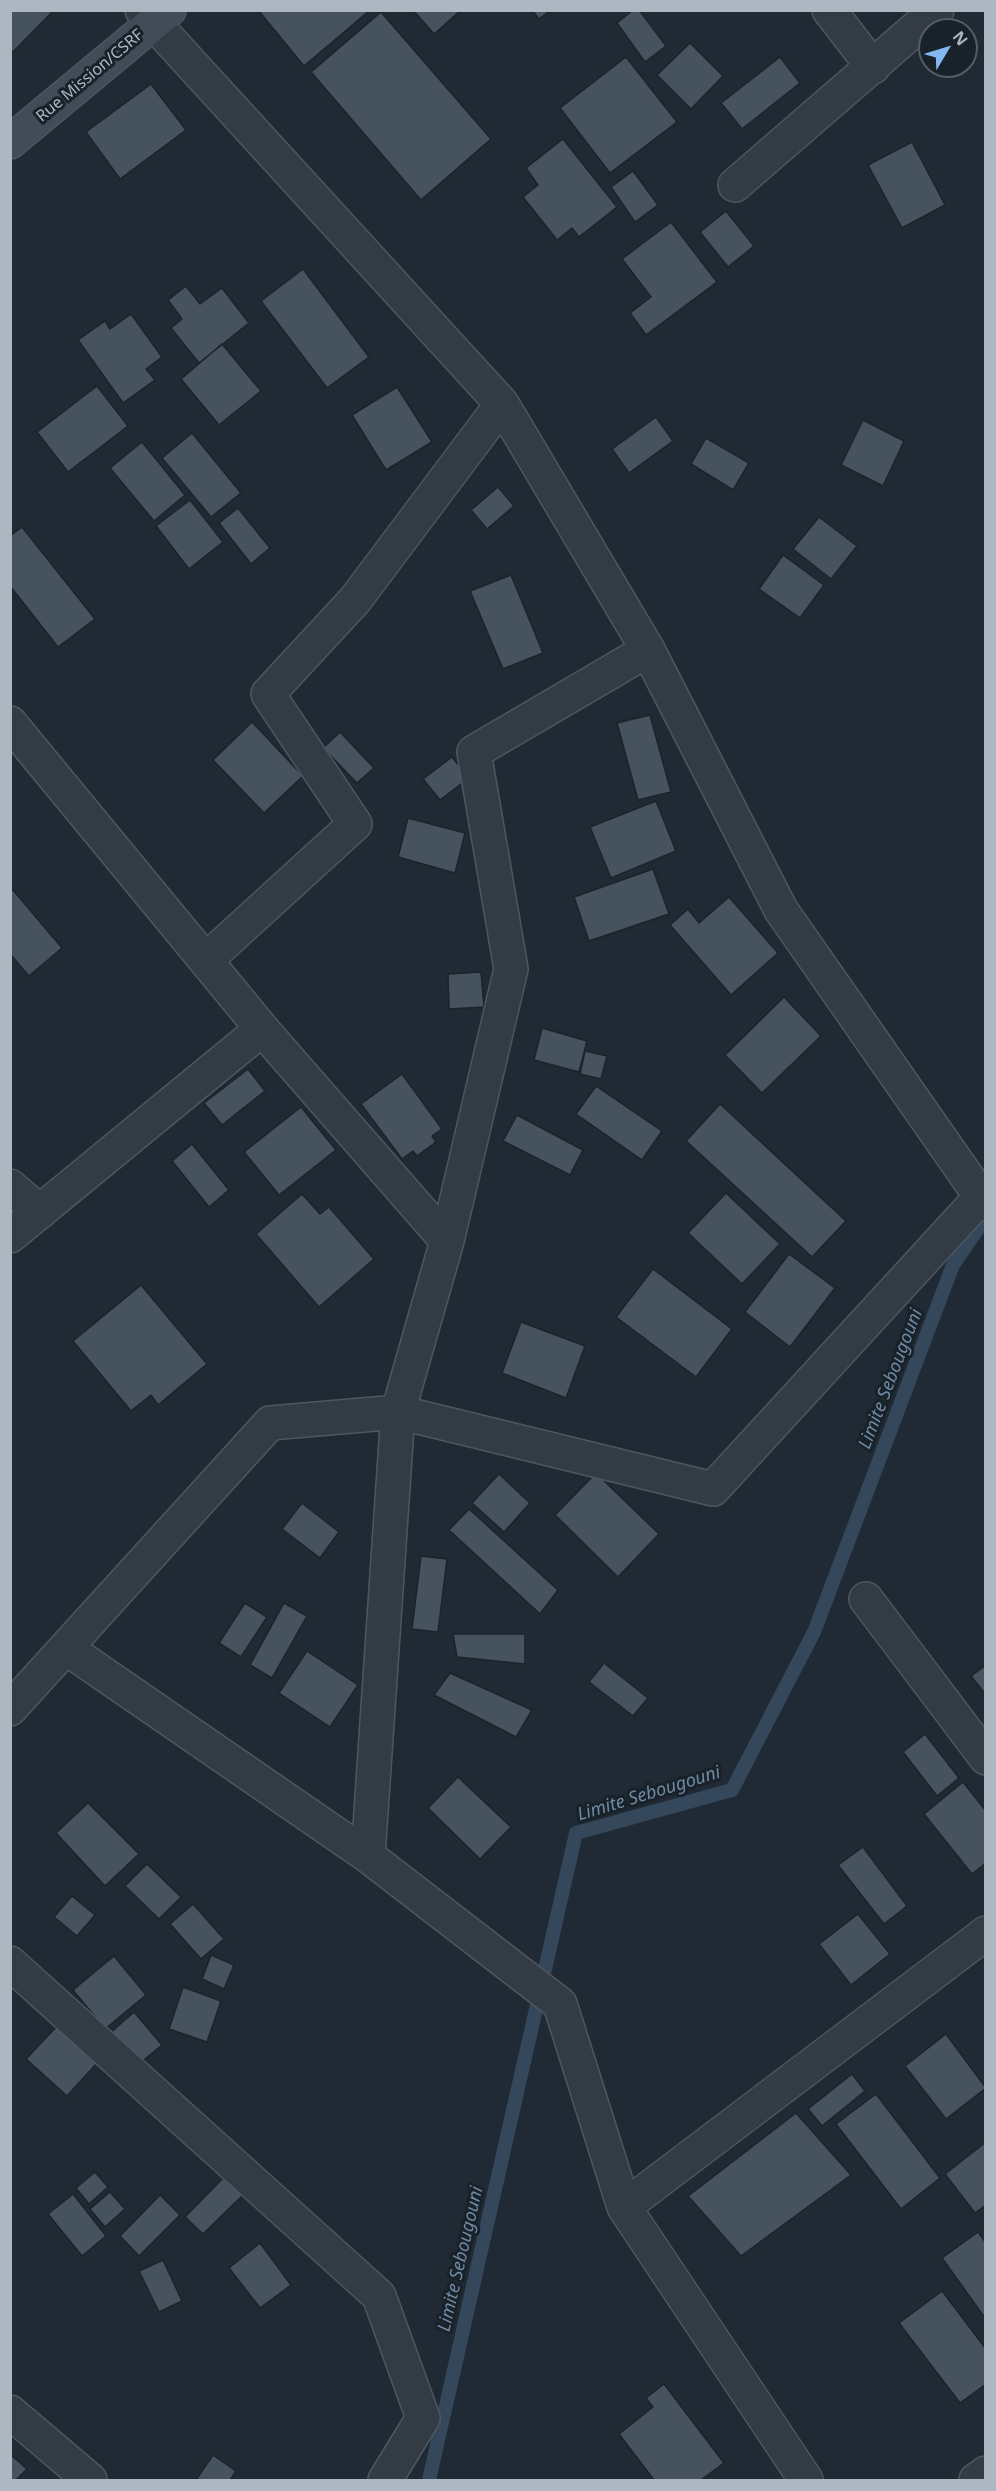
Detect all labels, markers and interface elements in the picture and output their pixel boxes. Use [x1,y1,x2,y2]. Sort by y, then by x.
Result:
north arrow [918,18,978,78]
street label: Rue Mission/CSRF [33,26,147,126]
text: N [948,26,973,50]
water label: Limite Sebougouni [854,1306,928,1452]
water label: Limite Sebougouni [575,1762,723,1826]
water label: Limite Sebougouni [434,2184,488,2334]

